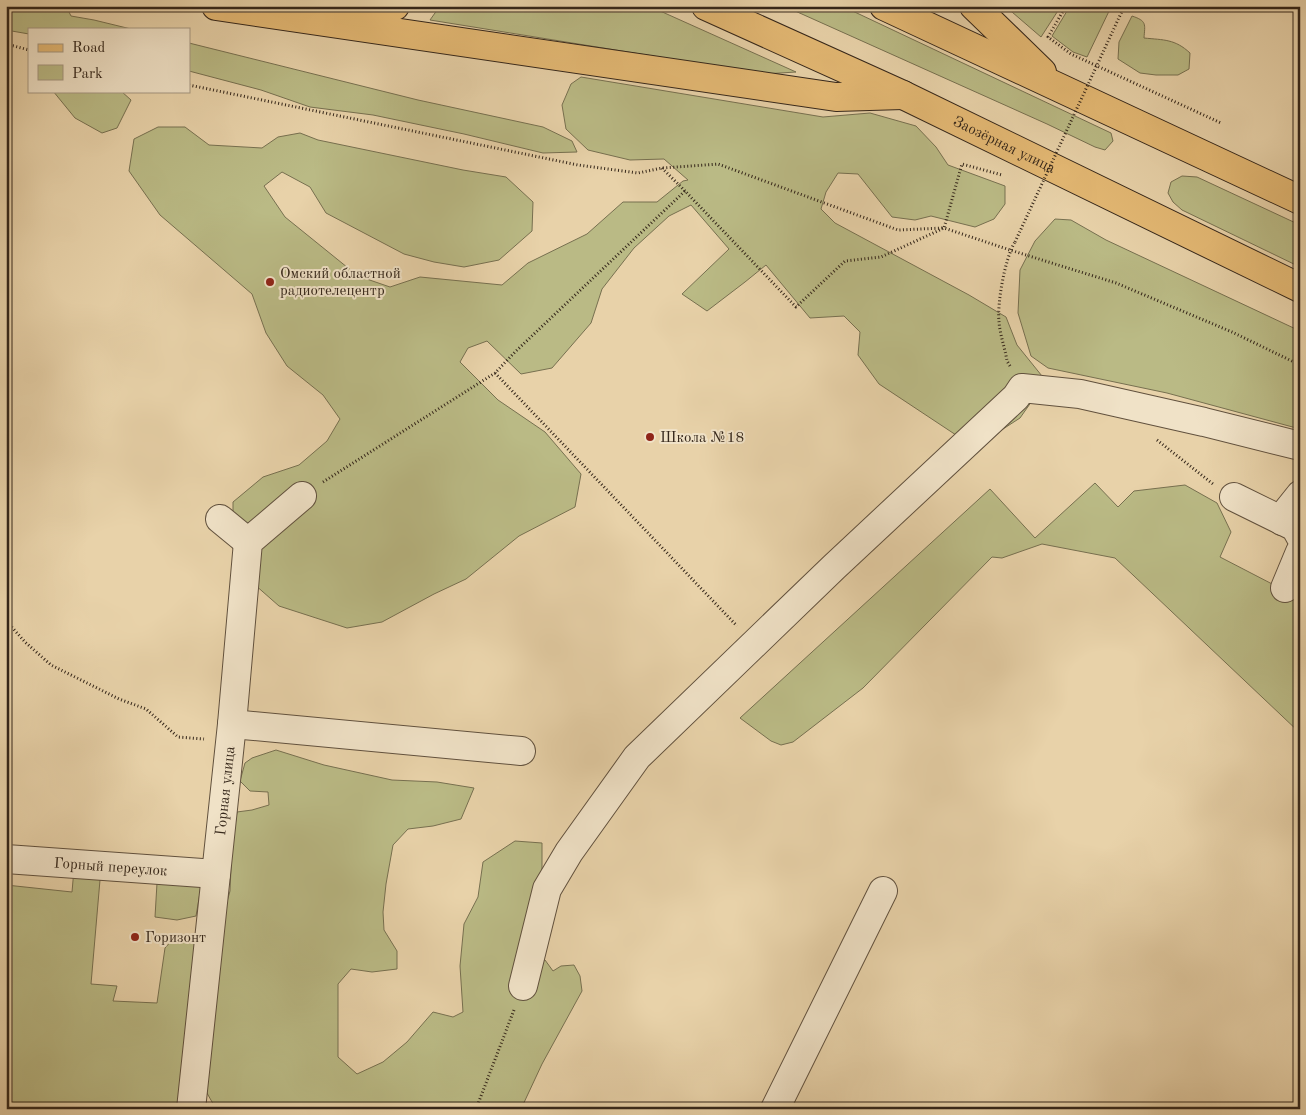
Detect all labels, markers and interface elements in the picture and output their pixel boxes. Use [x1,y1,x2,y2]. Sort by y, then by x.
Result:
legend [28,28,190,92]
text: Road [72,41,106,56]
text: Park [72,67,103,82]
street label: Заозёрная улица [950,115,1058,177]
place label: Омский областной радиотелецентр [280,267,401,299]
marker: Омский областной радиотелецентр [264,276,276,288]
marker: Школа №18 [644,431,656,443]
place label: Школа №18 [660,431,744,446]
street label: Горная улица [214,745,239,836]
street label: Горный переулок [53,856,168,880]
marker: Горизонт [129,931,141,943]
place label: Горизонт [145,931,206,946]

